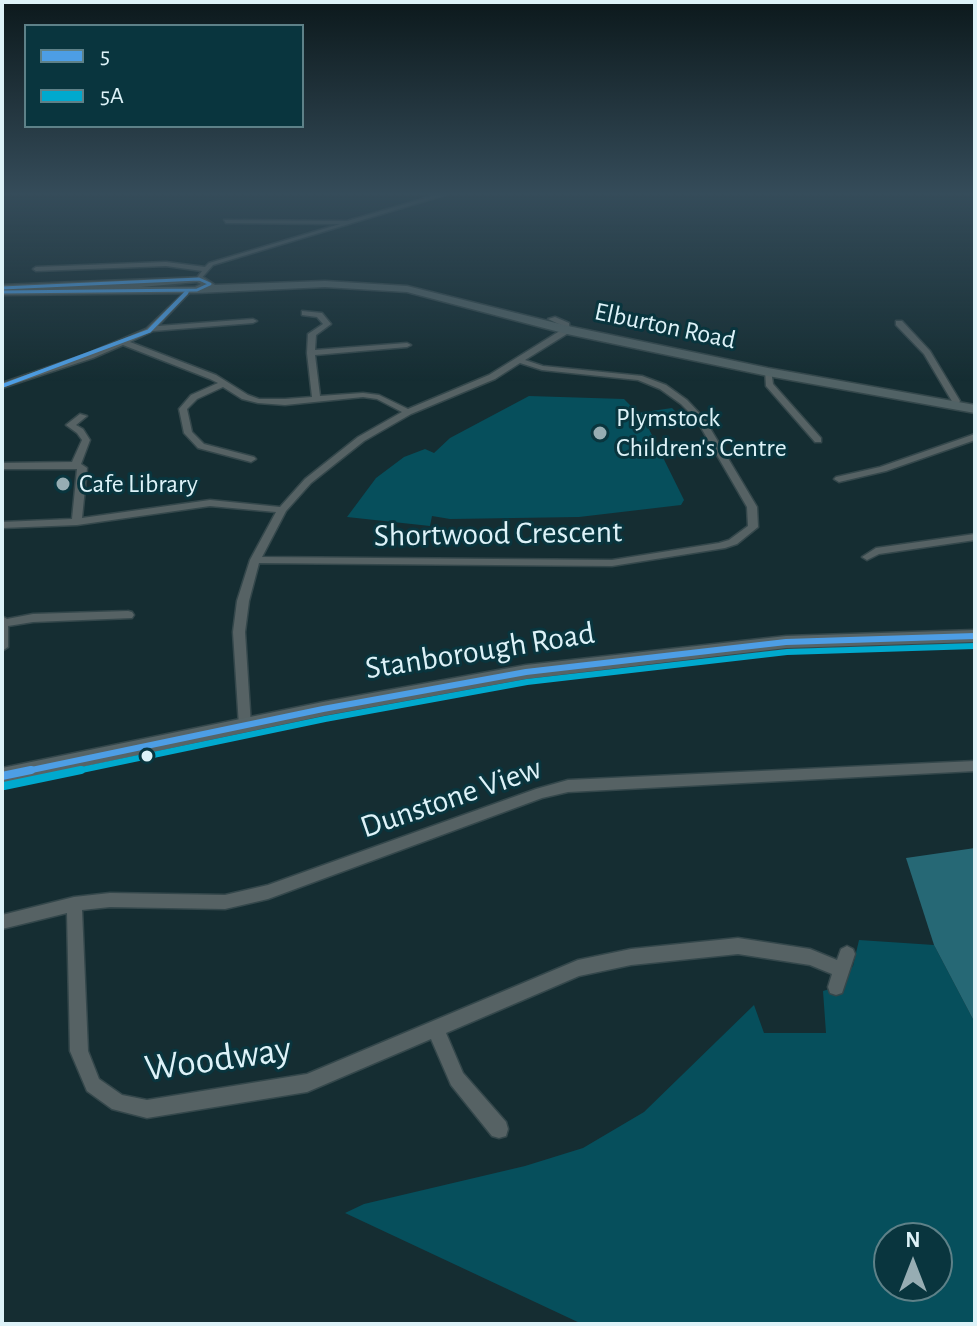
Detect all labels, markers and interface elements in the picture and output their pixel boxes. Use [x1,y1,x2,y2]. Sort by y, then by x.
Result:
legend [24,24,304,128]
text: 5 [100,44,110,68]
text: 5A [100,84,124,108]
street label: Elburton Road [592,296,738,356]
place label: Plymstock Children's Centre [616,402,787,464]
marker: Plymstock Children's Centre [591,424,609,442]
place label: Cafe Library [79,468,198,500]
marker: Cafe Library [54,475,72,493]
street label: Shortwood Crescent [373,513,623,555]
street label: Stanborough Road [363,614,597,688]
unlabelled marker [139,748,155,764]
street label: Dunstone View [355,749,547,847]
street label: Woodway [142,1026,294,1092]
north arrow [873,1222,953,1302]
text: N [905,1229,921,1251]

